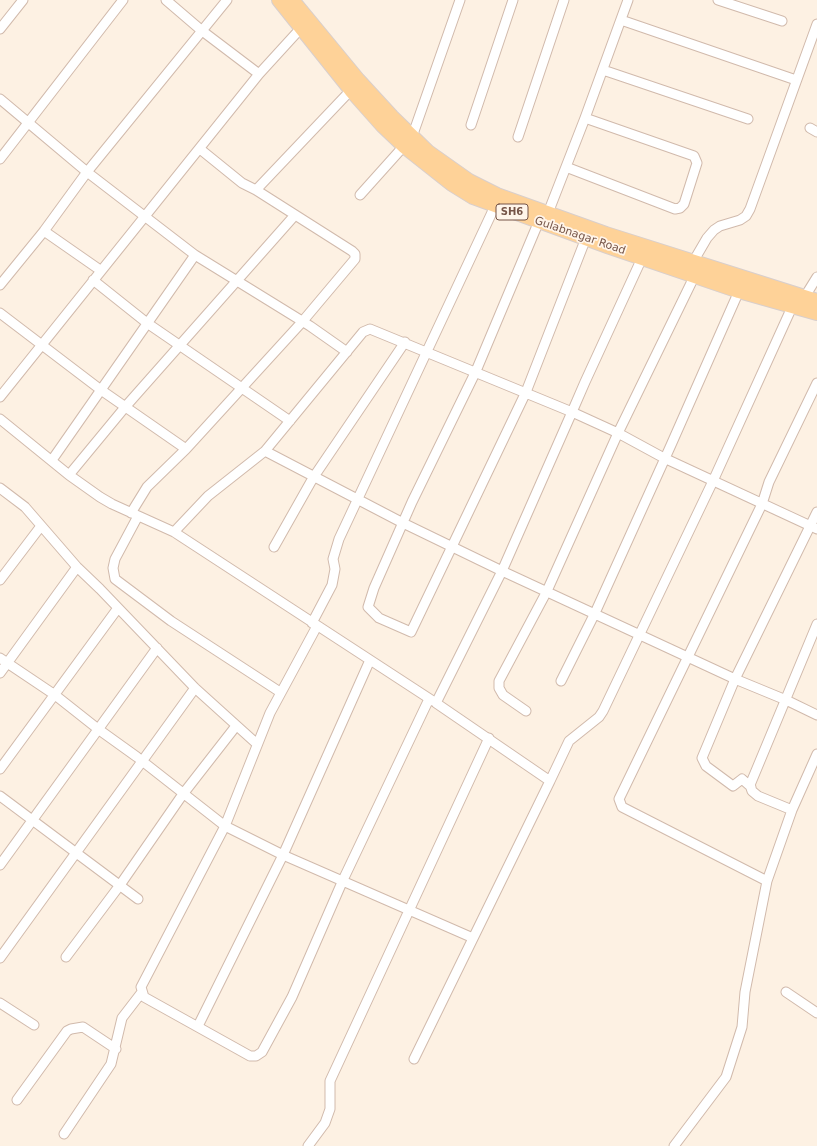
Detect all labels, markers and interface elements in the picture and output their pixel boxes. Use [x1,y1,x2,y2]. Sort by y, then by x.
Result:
road number: SH6 [496,204,528,220]
street label: Gulabnagar Road [533,214,627,258]

